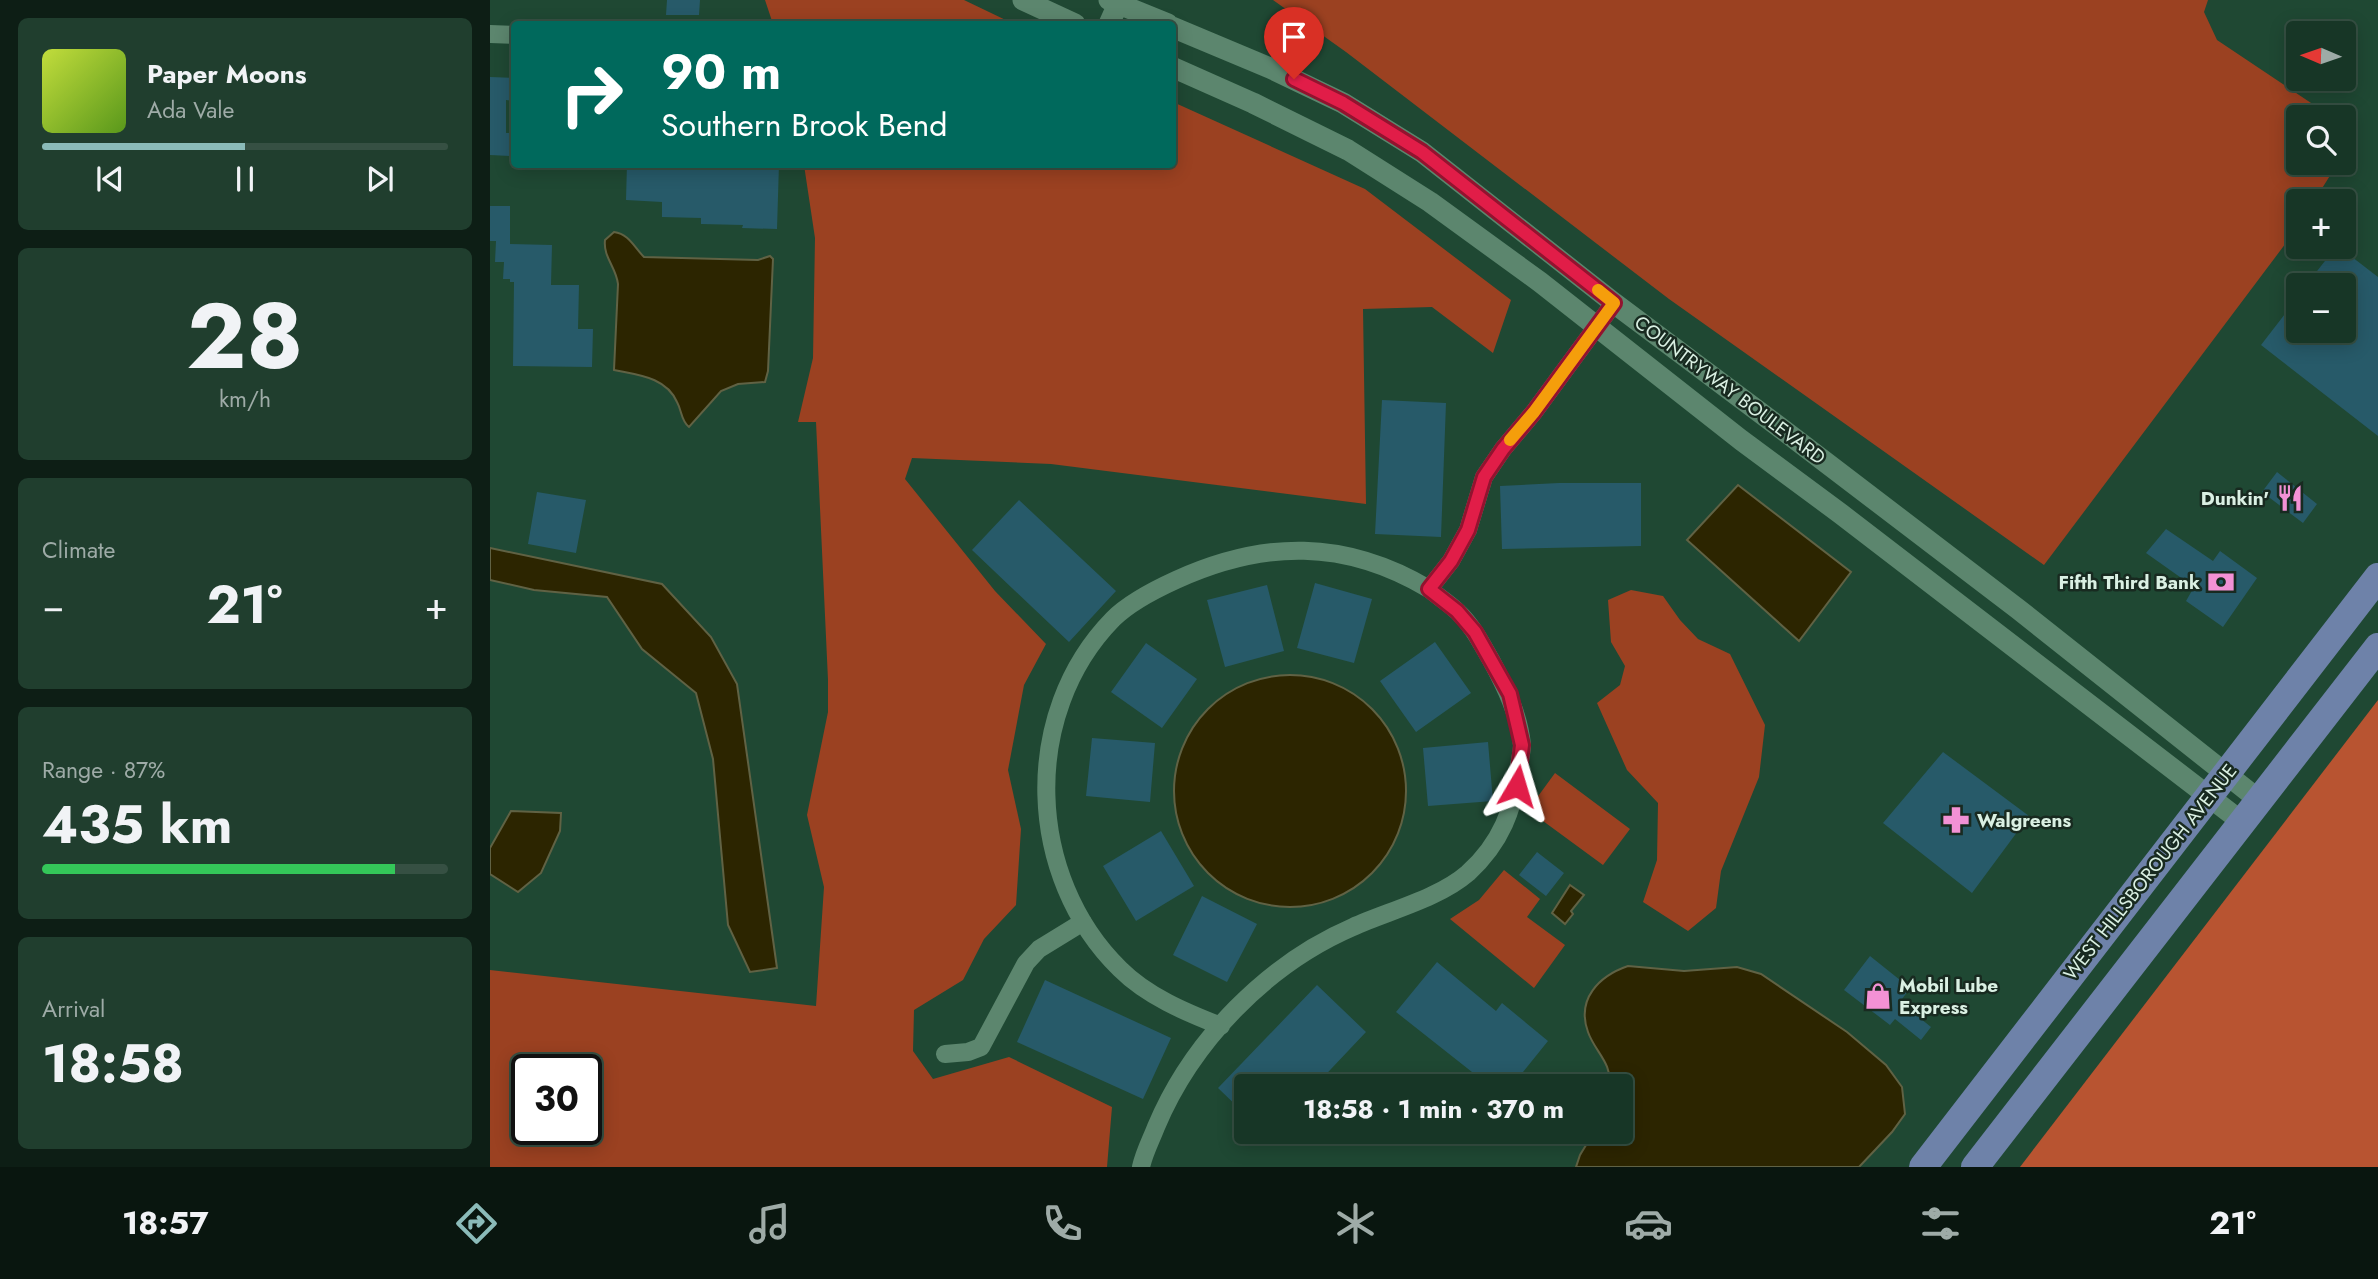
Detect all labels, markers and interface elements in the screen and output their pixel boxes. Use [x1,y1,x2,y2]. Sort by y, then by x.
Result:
pin [1264,7,1324,79]
icon: arrive [1275,18,1313,56]
north arrow [2286,21,2356,91]
map controls [2286,21,2356,343]
text: 90 m [661,37,781,107]
icon: right [546,49,637,140]
text: Paper Moons [147,55,307,93]
text: Ada Vale [147,93,234,127]
text: Southern Brook Bend [661,102,948,148]
button: search [2286,105,2356,175]
icon: previous [91,160,129,198]
icon: pause [226,160,264,198]
icon: next [361,160,399,198]
button: + [2286,189,2356,259]
text: 28 [187,271,303,402]
button: − [2286,273,2356,343]
street label: COUNTRYWAY BOULEVARD [1629,309,1831,471]
text: km/h [219,382,271,416]
restaurant icon: Dunkin' [2275,483,2305,513]
place label: Dunkin' [2201,485,2269,512]
text: Climate [42,533,115,567]
text: 21° [207,567,283,643]
bank icon: Fifth Third Bank [2206,567,2236,597]
place label: Fifth Third Bank [2058,569,2200,596]
text: − [42,578,64,633]
text: + [425,578,448,633]
position arrow [1480,749,1554,823]
text: Range · 87% [42,753,165,787]
street label: WEST HILLSBOROUGH AVENUE [2057,758,2243,986]
text: 435 km [42,787,232,863]
pharmacy icon: Walgreens [1941,805,1971,835]
place label: Walgreens [1977,807,2072,834]
place label: Mobil Lube Express [1899,972,1998,1021]
shop icon: Mobil Lube Express [1863,981,1893,1011]
text: Arrival [42,992,105,1026]
text: 18:58 [42,1026,184,1102]
speed limit sign: 30 [511,1054,602,1145]
text: 18:58 · 1 min · 370 m [1303,1090,1564,1128]
icon: directions [452,1199,501,1248]
icon: music [745,1199,794,1248]
icon: phone [1038,1199,1087,1248]
icon: climate [1331,1199,1380,1248]
icon: car [1624,1199,1673,1248]
icon: filters [1916,1199,1965,1248]
text: 18:57 [122,1200,209,1246]
text: 21° [2209,1200,2256,1246]

